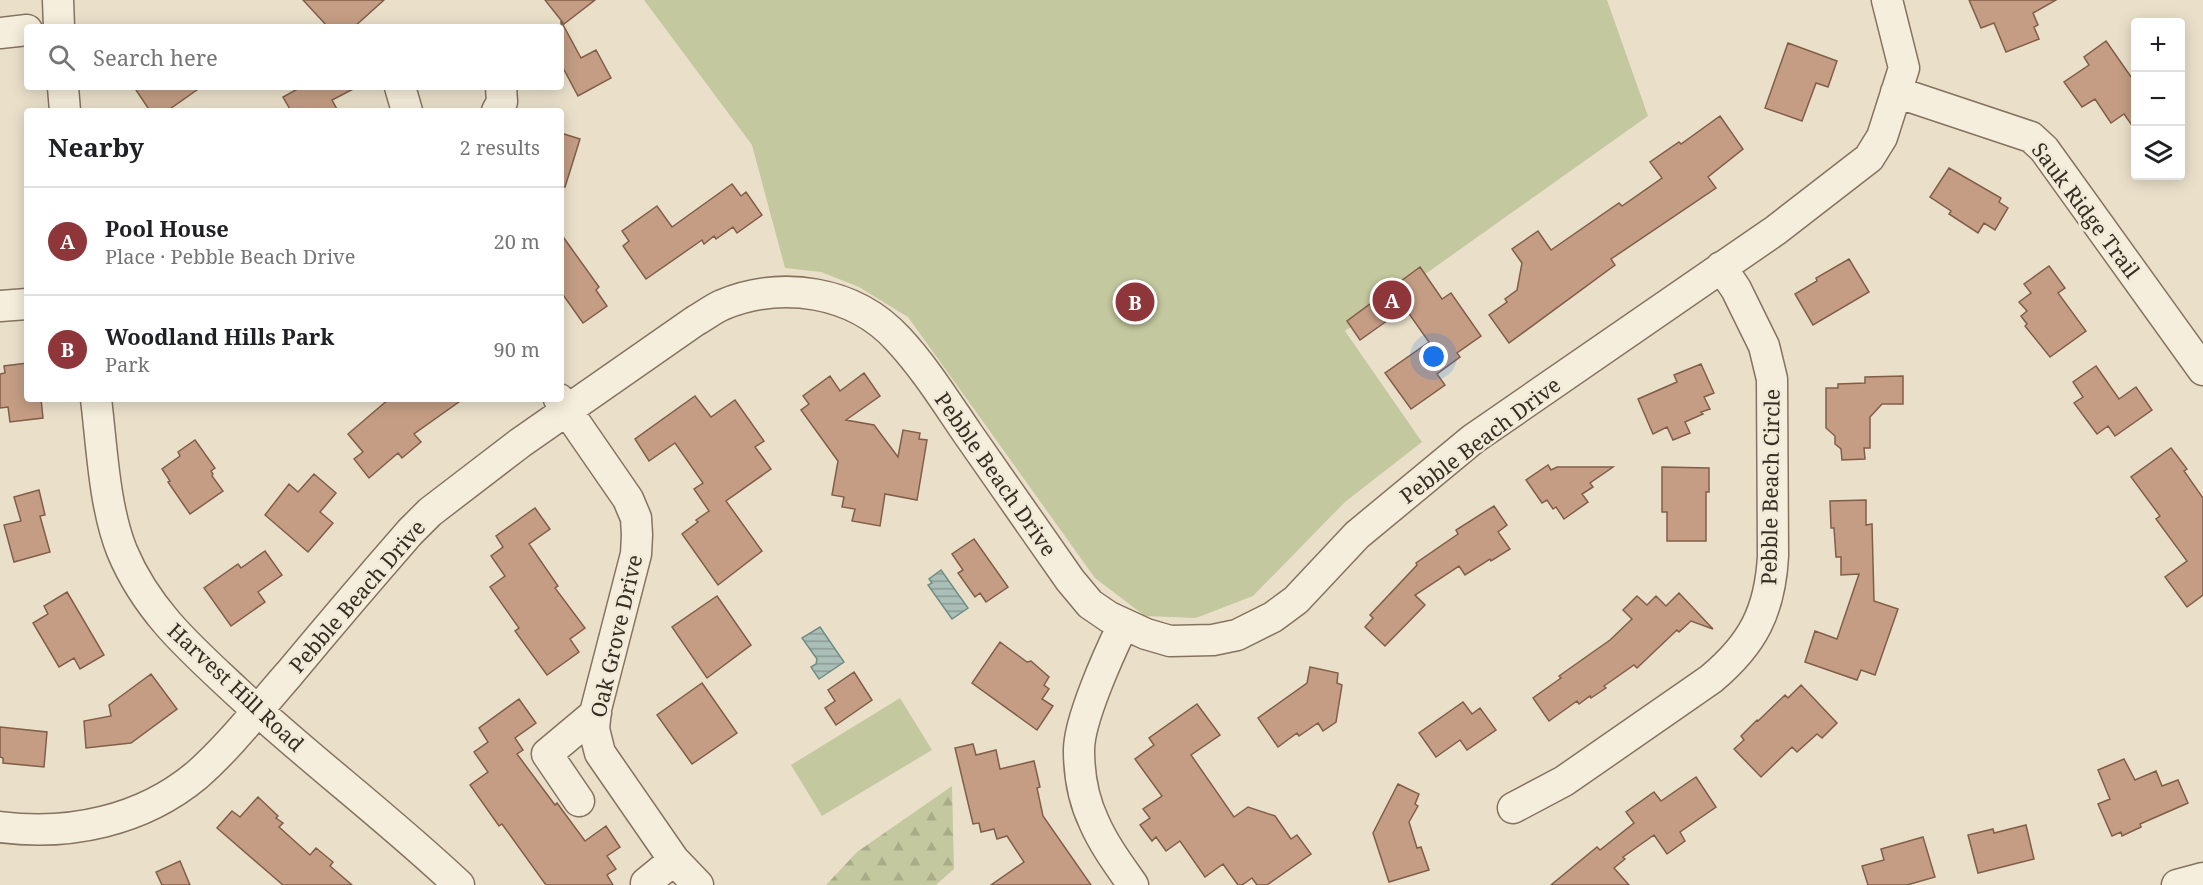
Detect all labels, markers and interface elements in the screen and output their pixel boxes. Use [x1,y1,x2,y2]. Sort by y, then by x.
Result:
map controls [2131,18,2185,180]
button: + [2131,18,2185,72]
search box [24,24,564,90]
icon: search [45,41,78,74]
text: Search here [93,42,218,72]
button: − [2131,72,2185,126]
button: layers [2131,126,2185,180]
text: Nearby [48,129,144,165]
text: 2 results [460,134,540,161]
street label: Sauk Ridge Trail [2026,136,2147,284]
text: Pool House [105,213,229,243]
text: A [60,228,75,255]
text: 20 m [494,228,540,255]
text: Place · Pebble Beach Drive [105,243,355,270]
pin: A [1372,278,1412,322]
pin: B [1116,280,1154,324]
text: Woodland Hills Park [105,321,334,351]
text: B [61,336,74,363]
text: 90 m [494,336,540,363]
your location [1419,342,1448,371]
text: Park [105,351,149,378]
street label: Pebble Beach Drive [1394,370,1566,510]
street label: Pebble Beach Drive [929,386,1063,562]
street label: Pebble Beach Circle [1754,389,1786,585]
street label: Pebble Beach Drive [283,514,431,678]
street label: Oak Grove Drive [584,552,648,720]
street label: Harvest Hill Road [162,617,310,758]

